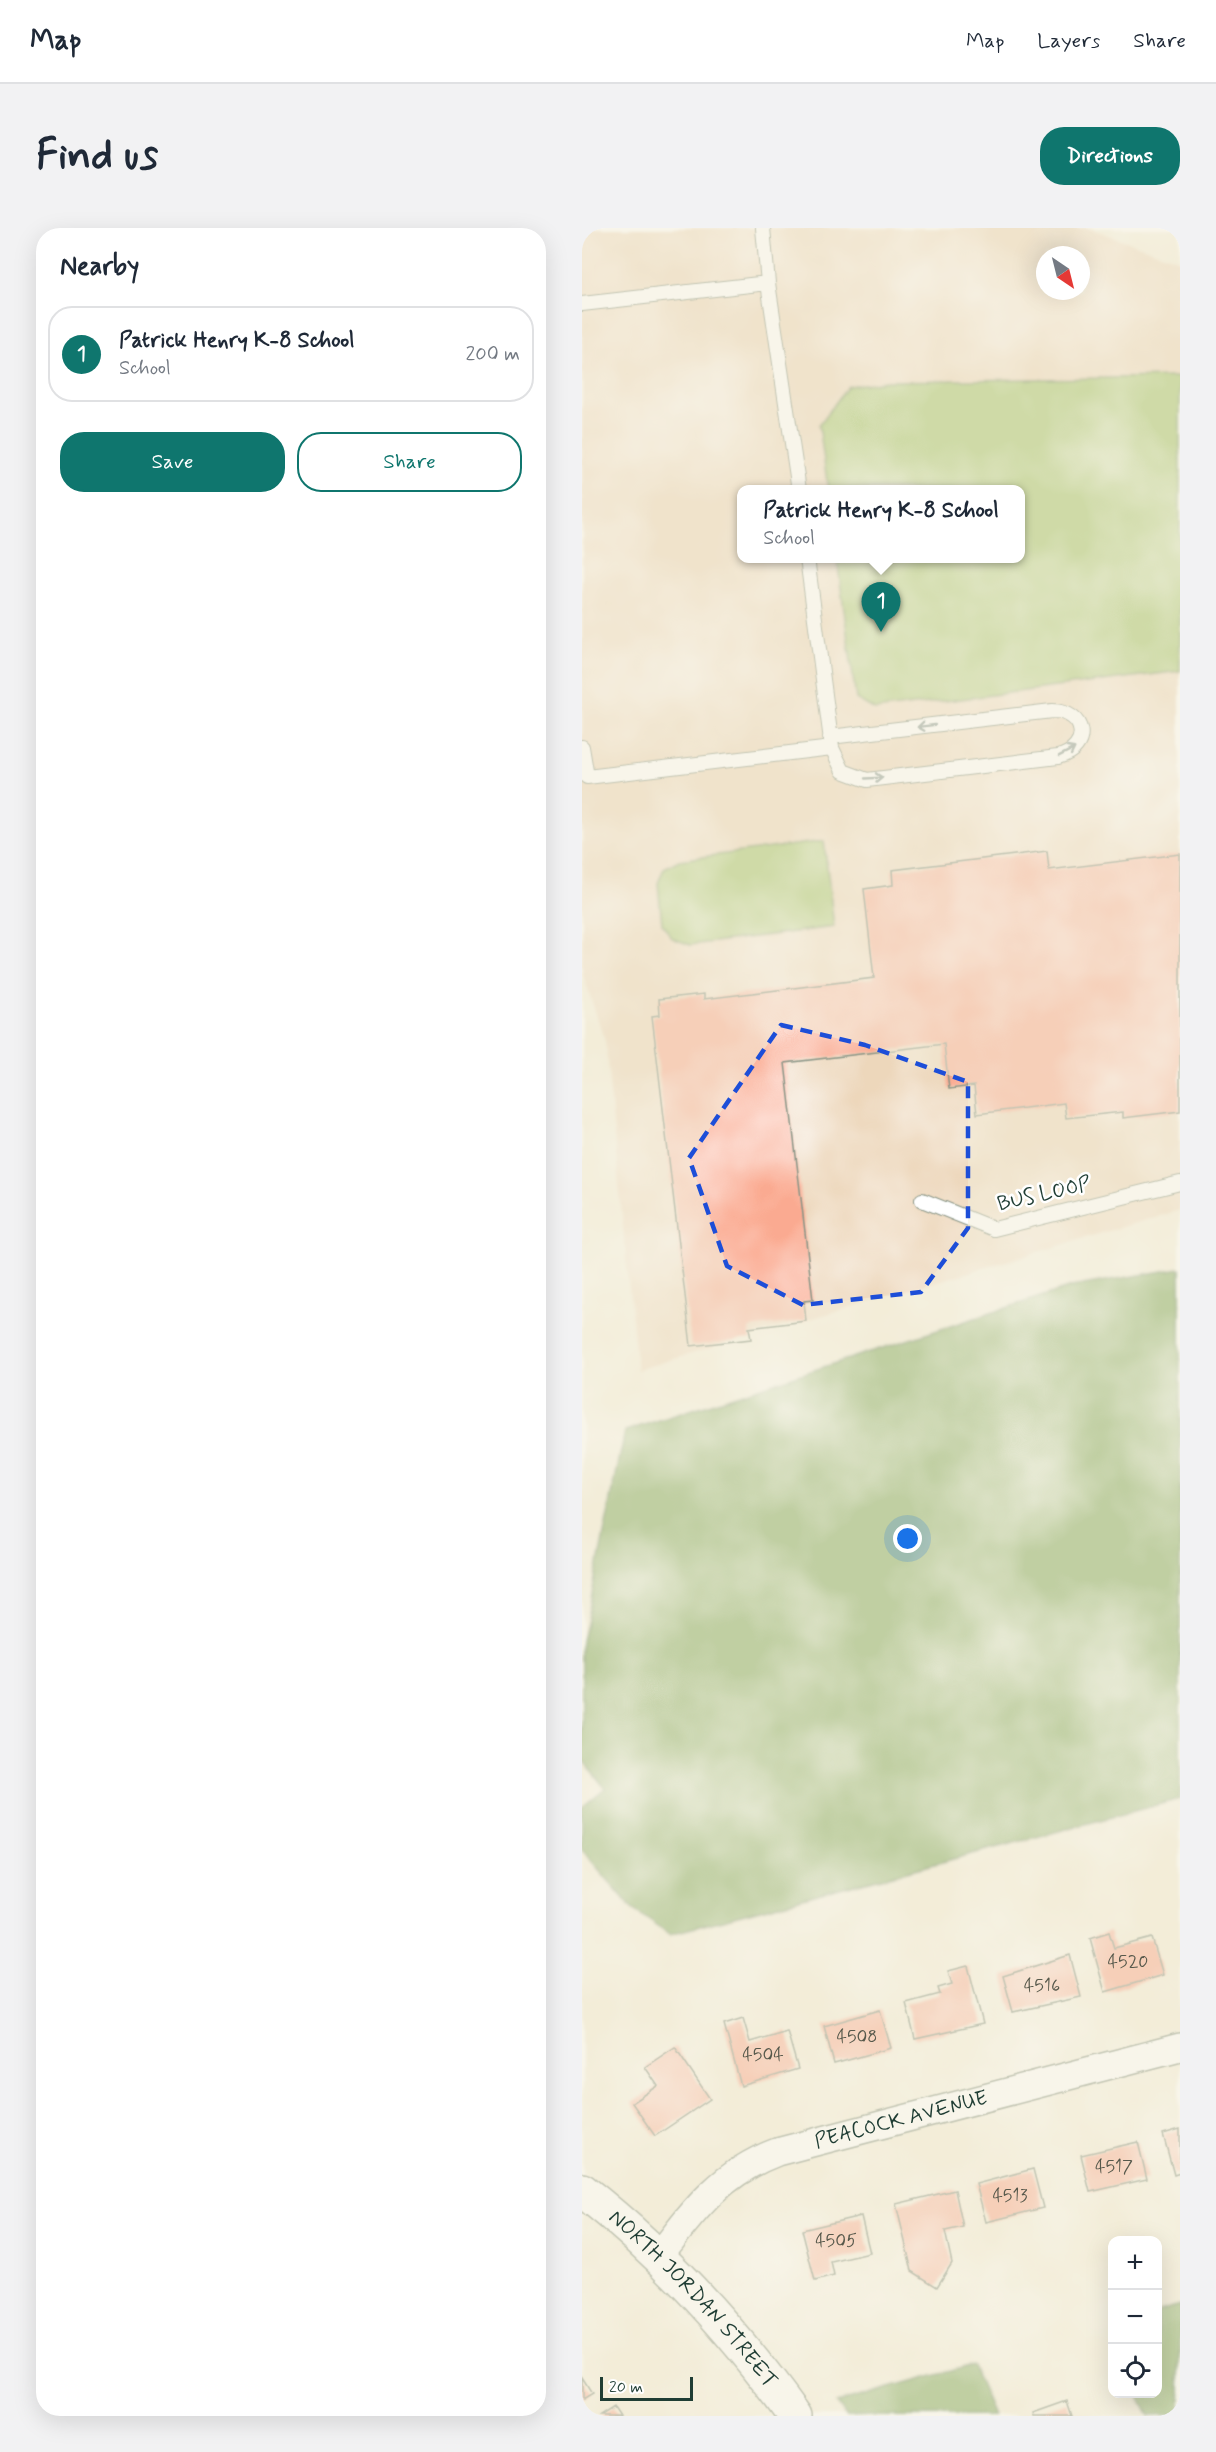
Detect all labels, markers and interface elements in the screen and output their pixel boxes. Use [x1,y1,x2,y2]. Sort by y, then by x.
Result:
text: Map [30,23,81,60]
text: Map [966,27,1004,55]
text: Layers [1037,27,1100,55]
text: Share [1133,27,1186,55]
button: Directions [1040,127,1180,185]
text: Find us [36,129,158,184]
north arrow [1036,246,1090,300]
text: Nearby [60,250,139,284]
text: Patrick Henry K-8 School [119,327,355,355]
text: 1 [77,341,86,368]
text: 200 m [465,341,520,368]
text: School [119,355,171,382]
button: Save [60,432,285,492]
button: Share [297,432,522,492]
popup [737,485,1025,563]
text: Patrick Henry K-8 School [763,497,999,525]
text: School [763,525,815,552]
pin: 1 [862,582,900,632]
one-way arrow [916,721,936,732]
one-way arrow [1057,746,1075,758]
one-way arrow [864,773,884,784]
street label: BUS LOOP [995,1170,1094,1218]
your location [893,1524,922,1553]
house number: 4520 [1108,1950,1148,1974]
house number: 4516 [1024,1974,1060,1998]
house number: 4508 [836,2025,878,2049]
house number: 4504 [742,2043,784,2067]
street label: PEACOCK AVENUE [811,2084,991,2156]
house number: 4517 [1095,2155,1133,2179]
house number: 4513 [992,2184,1028,2208]
street label: NORTH JORDAN STREET [603,2204,784,2394]
house number: 4505 [815,2229,857,2253]
map controls [1108,2236,1162,2398]
button: + [1108,2236,1162,2290]
button: − [1108,2290,1162,2344]
button: locate [1108,2344,1162,2398]
scale bar [600,2374,693,2402]
text: 20 m [609,2377,643,2398]

